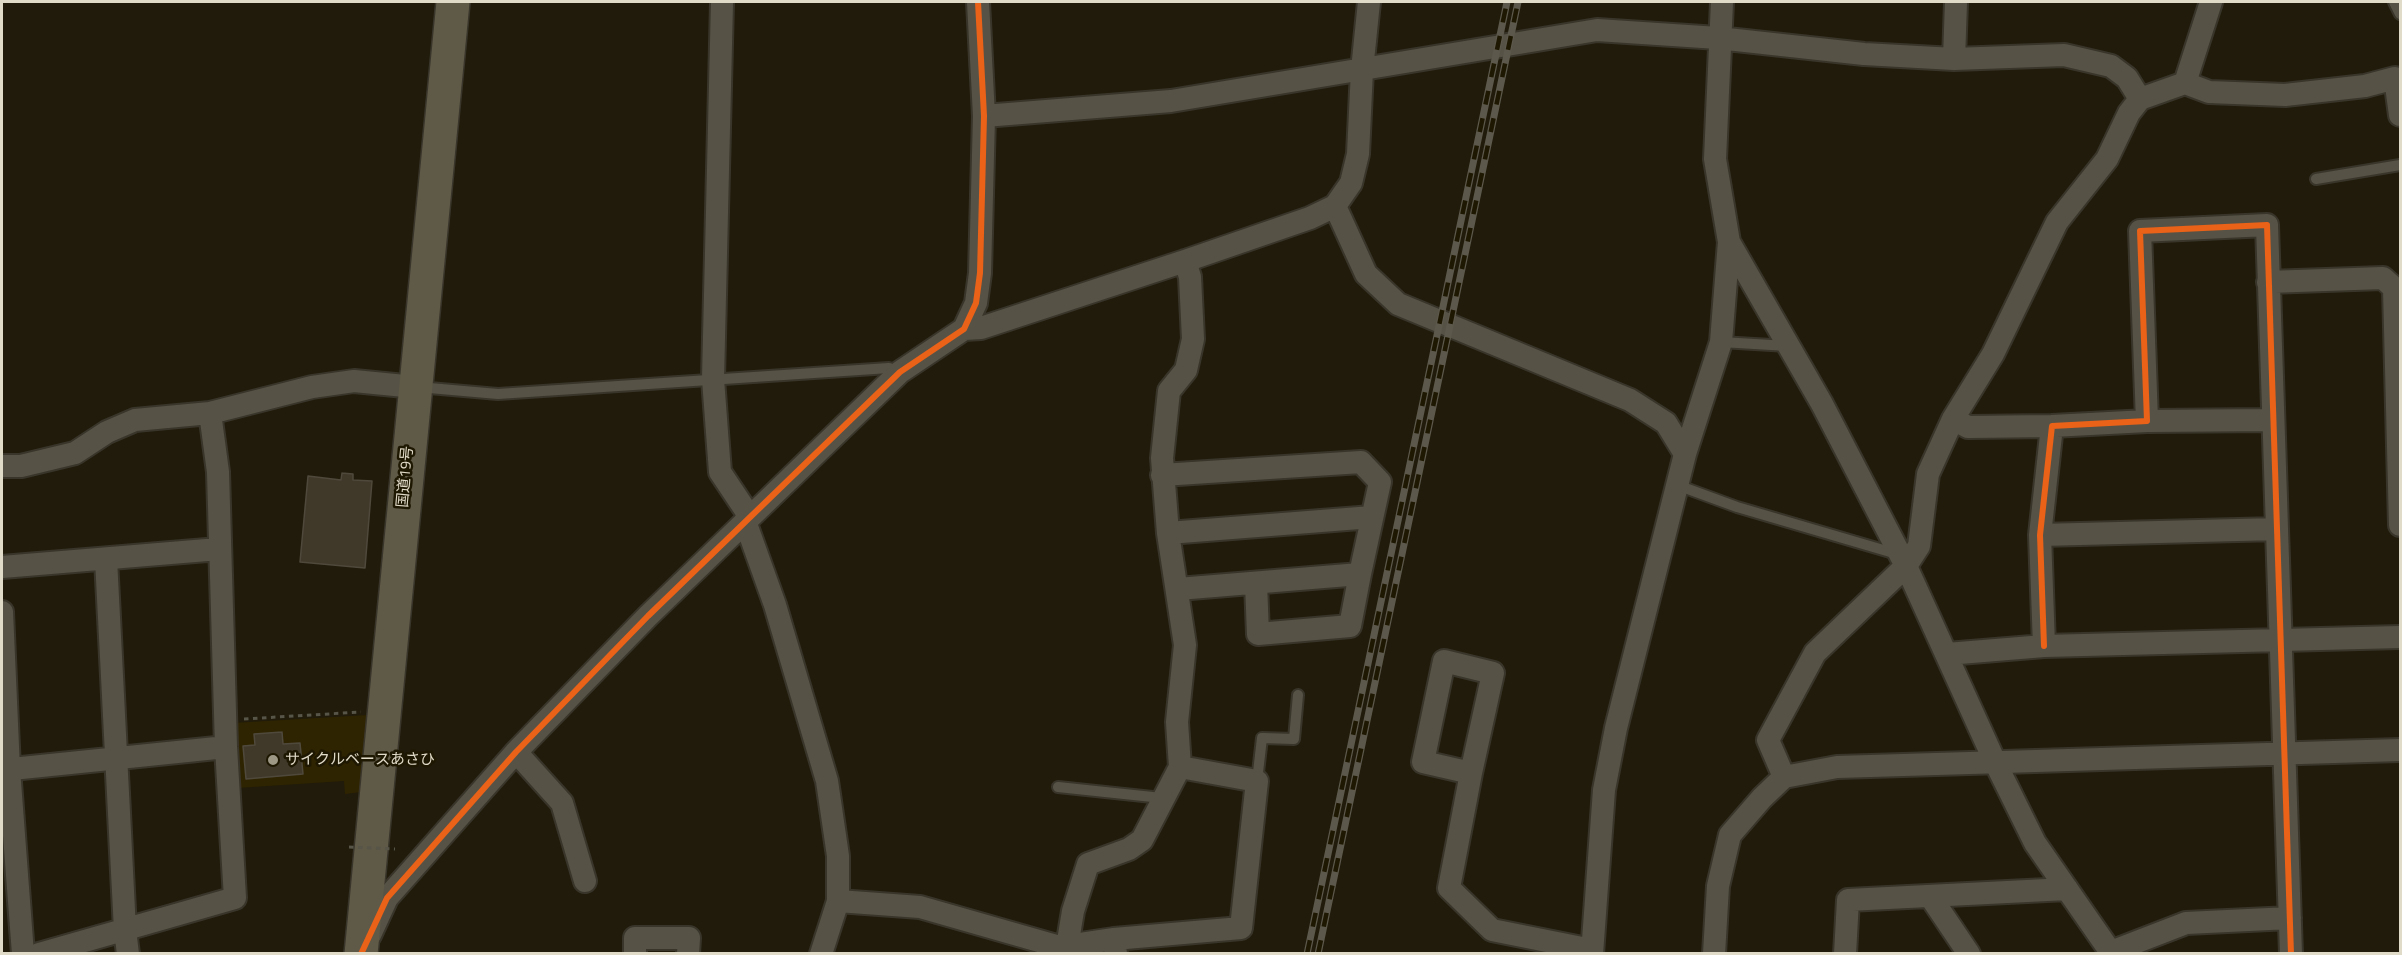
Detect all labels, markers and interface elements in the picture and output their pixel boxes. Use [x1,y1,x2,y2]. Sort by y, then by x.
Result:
street label: 国道19号 [394,445,418,509]
place label: サイクルベースあさひ [285,751,435,769]
marker: サイクルベースあさひ [266,753,280,767]

